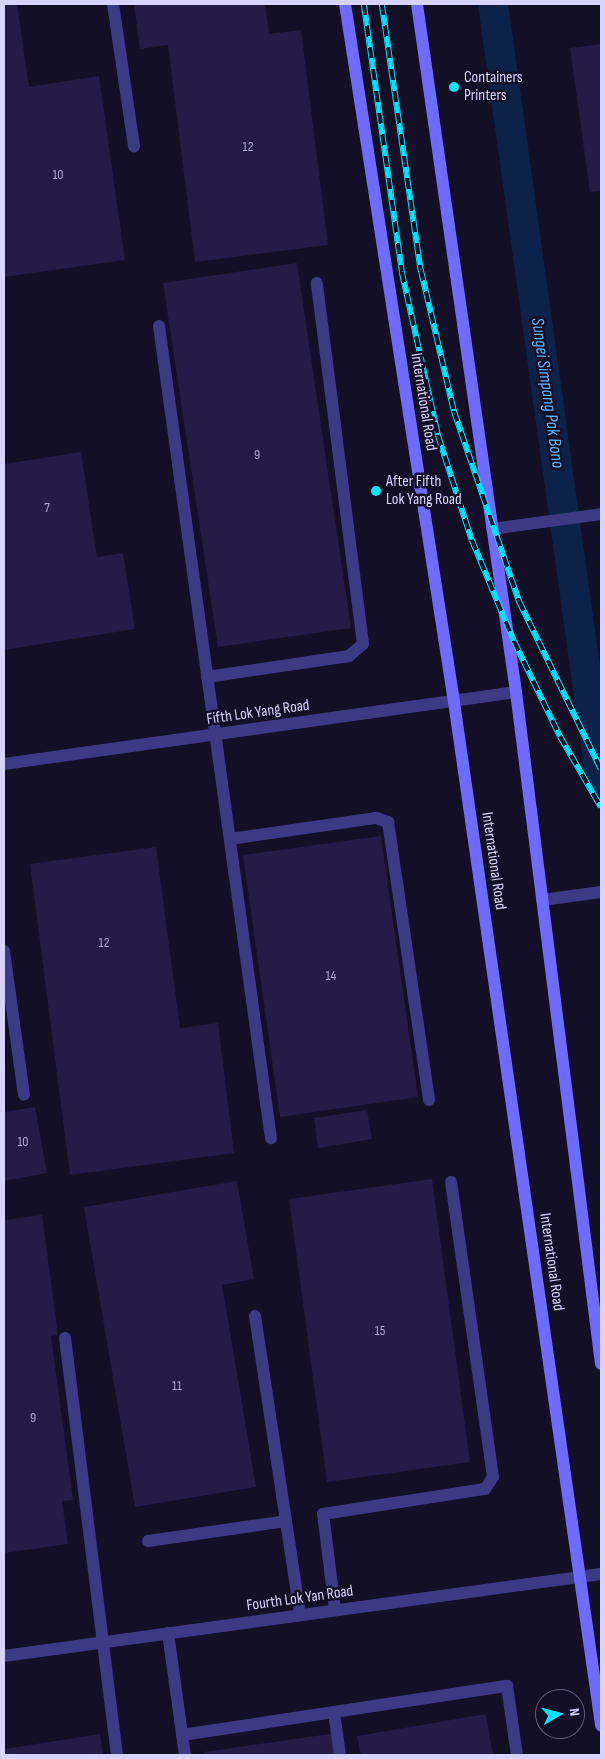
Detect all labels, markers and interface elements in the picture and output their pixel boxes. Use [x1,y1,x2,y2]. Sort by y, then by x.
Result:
place label: Containers Printers [464,68,523,106]
marker: Containers Printers [448,81,460,93]
house number: 12 [243,139,253,155]
house number: 10 [52,167,64,183]
water label: Sungei Simpang Pak Bono [526,316,568,470]
street label: International Road [406,352,440,452]
house number: 9 [254,447,260,463]
place label: After Fifth Lok Yang Road [386,472,462,510]
marker: After Fifth Lok Yang Road [370,485,382,497]
house number: 7 [44,500,50,516]
street label: Fifth Lok Yang Road [205,696,311,730]
street label: International Road [477,811,509,911]
house number: 12 [99,935,109,951]
house number: 14 [326,968,336,984]
house number: 10 [17,1134,29,1150]
street label: International Road [535,1212,567,1312]
house number: 15 [375,1323,385,1339]
house number: 11 [172,1378,182,1394]
house number: 9 [30,1410,36,1426]
street label: Fourth Lok Yan Road [245,1582,355,1616]
north arrow [535,1689,585,1739]
text: N [565,1707,583,1717]

